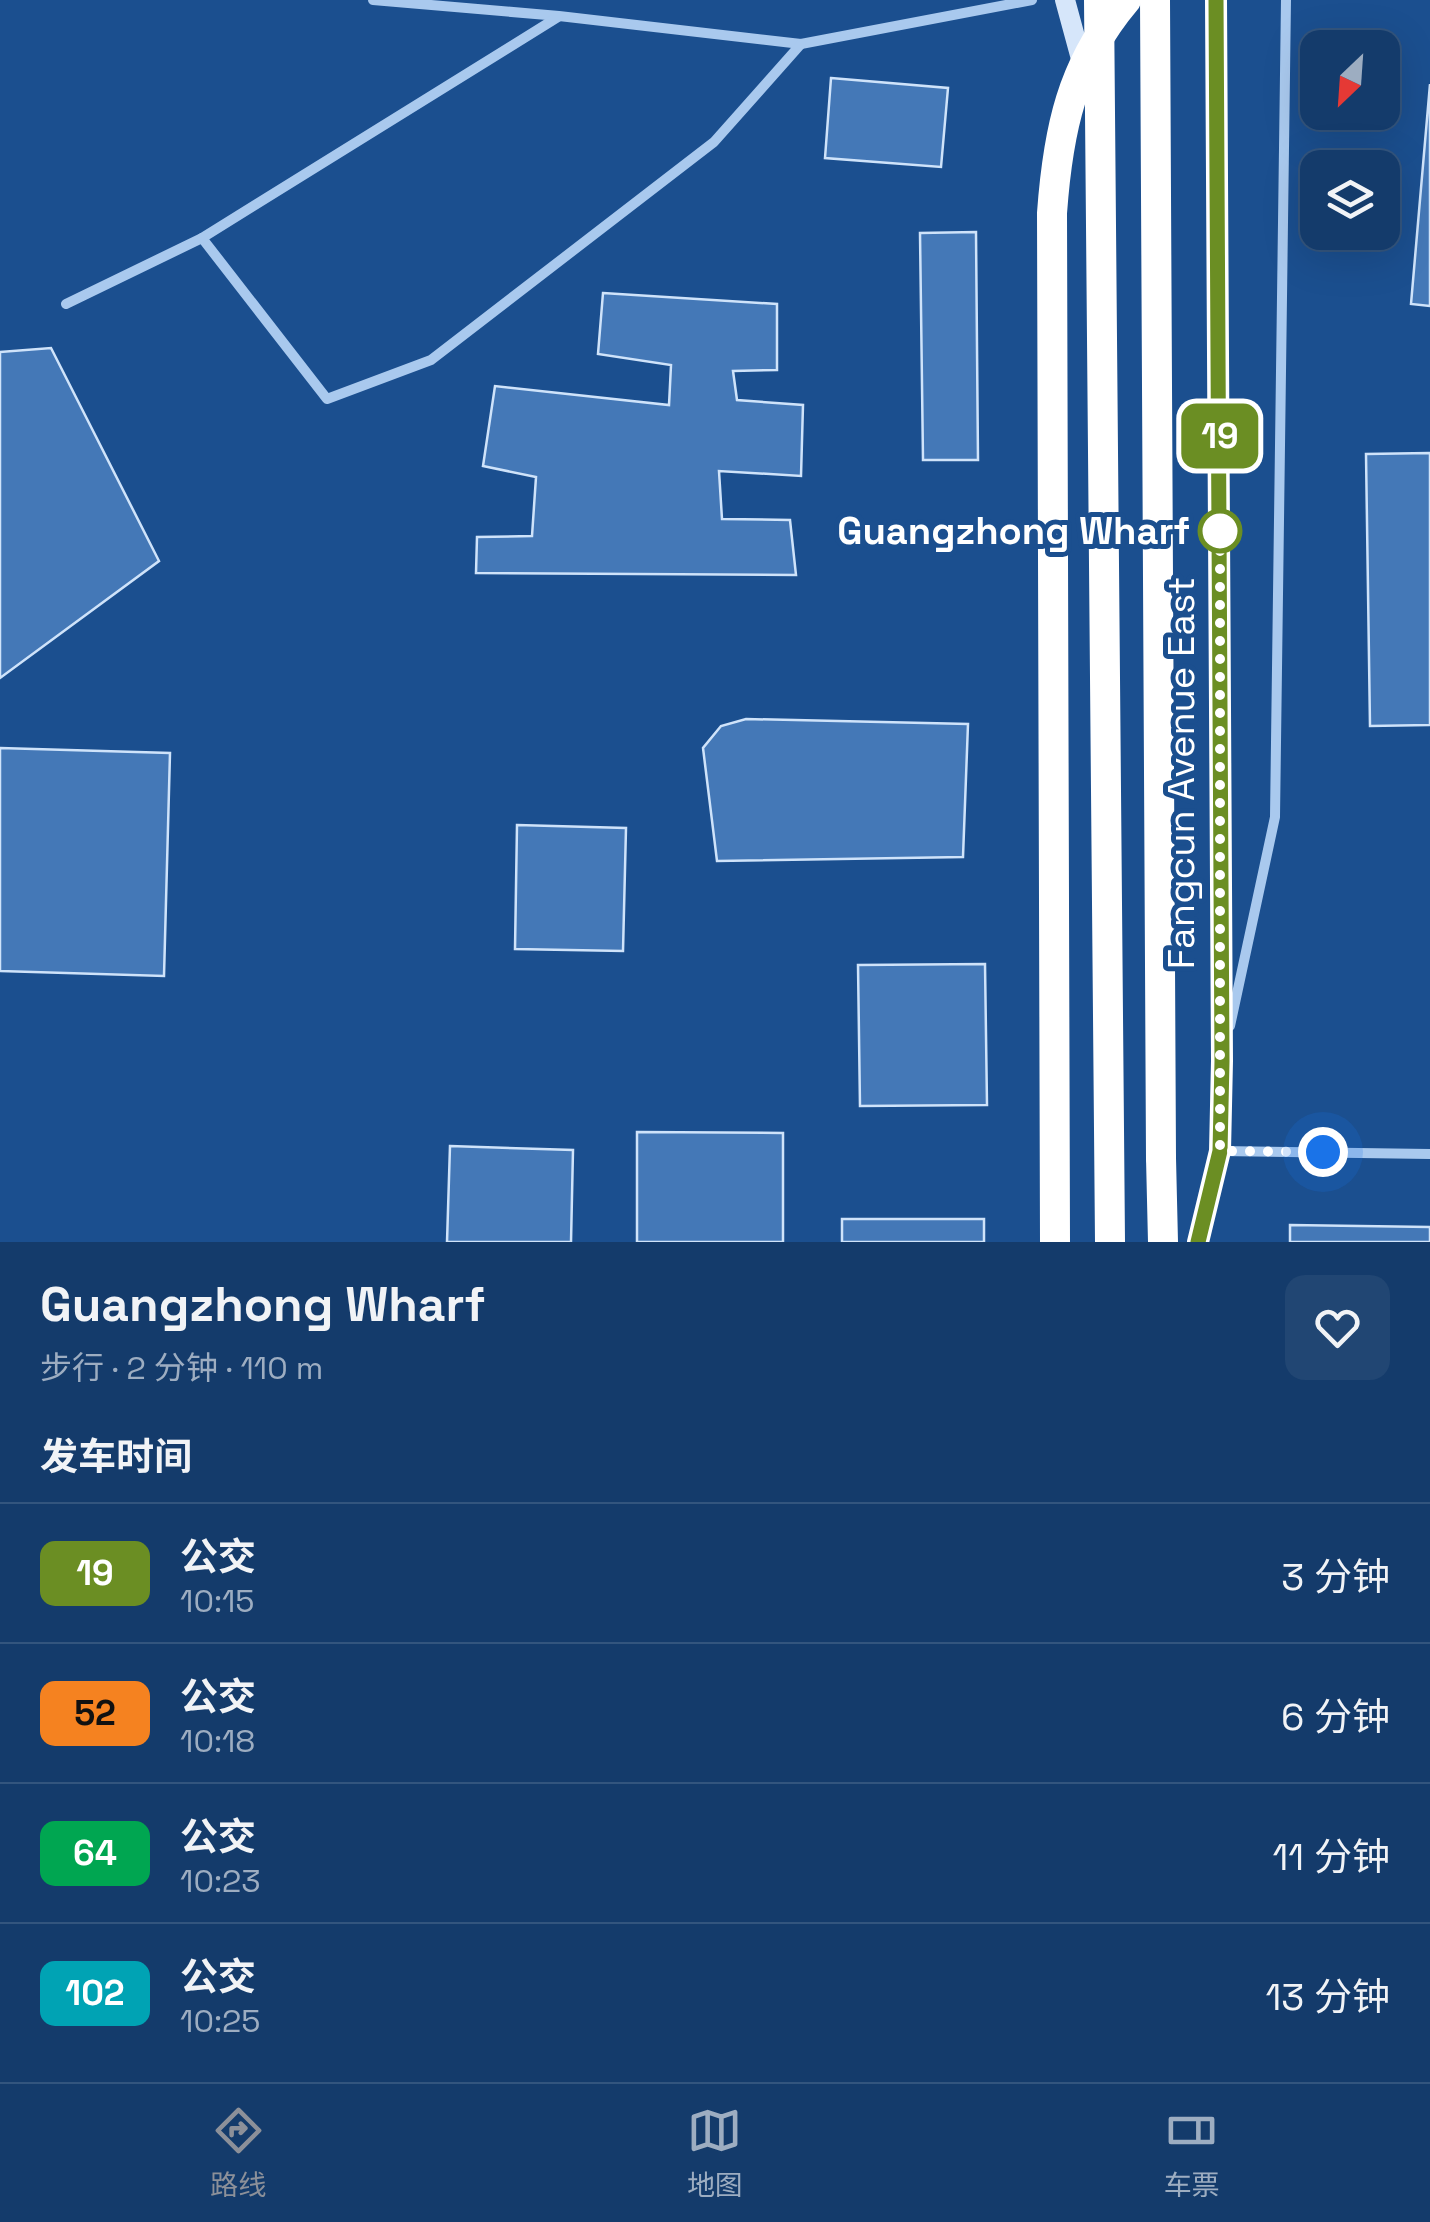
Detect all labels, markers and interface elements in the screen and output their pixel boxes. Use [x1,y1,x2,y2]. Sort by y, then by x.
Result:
north arrow [1300,30,1400,130]
map controls [1300,30,1400,250]
button: layers [1300,150,1400,250]
line badge: 19 [1175,404,1265,468]
text: 19 [1201,414,1239,458]
place label: Guangzhong Wharf [837,507,1190,555]
marker: Guangzhong Wharf [1199,510,1241,552]
street label: Fangcun Avenue East [1157,577,1205,969]
your location [1298,1127,1348,1177]
text: Guangzhong Wharf [40,1274,486,1335]
button: heart [1285,1275,1390,1380]
text: 步行 · 2 分钟 · 110 m [40,1348,323,1388]
text: 发车时间 [40,1433,192,1481]
text: 公交 [180,1533,256,1581]
text: 19 [76,1551,114,1595]
text: 3 分钟 [1281,1553,1390,1601]
text: 10:15 [180,1581,255,1621]
text: 公交 [180,1673,256,1721]
text: 52 [74,1691,116,1735]
text: 6 分钟 [1281,1693,1390,1741]
text: 10:18 [180,1721,255,1761]
text: 公交 [180,1813,256,1861]
text: 64 [73,1831,117,1875]
text: 11 分钟 [1272,1833,1390,1881]
text: 10:23 [180,1861,261,1901]
text: 公交 [180,1953,256,2001]
text: 102 [65,1971,125,2015]
text: 13 分钟 [1265,1973,1390,2021]
text: 10:25 [180,2001,260,2041]
tab: 路线 [210,2103,266,2203]
tab: 地图 [687,2103,743,2203]
tab: 车票 [1164,2103,1220,2203]

